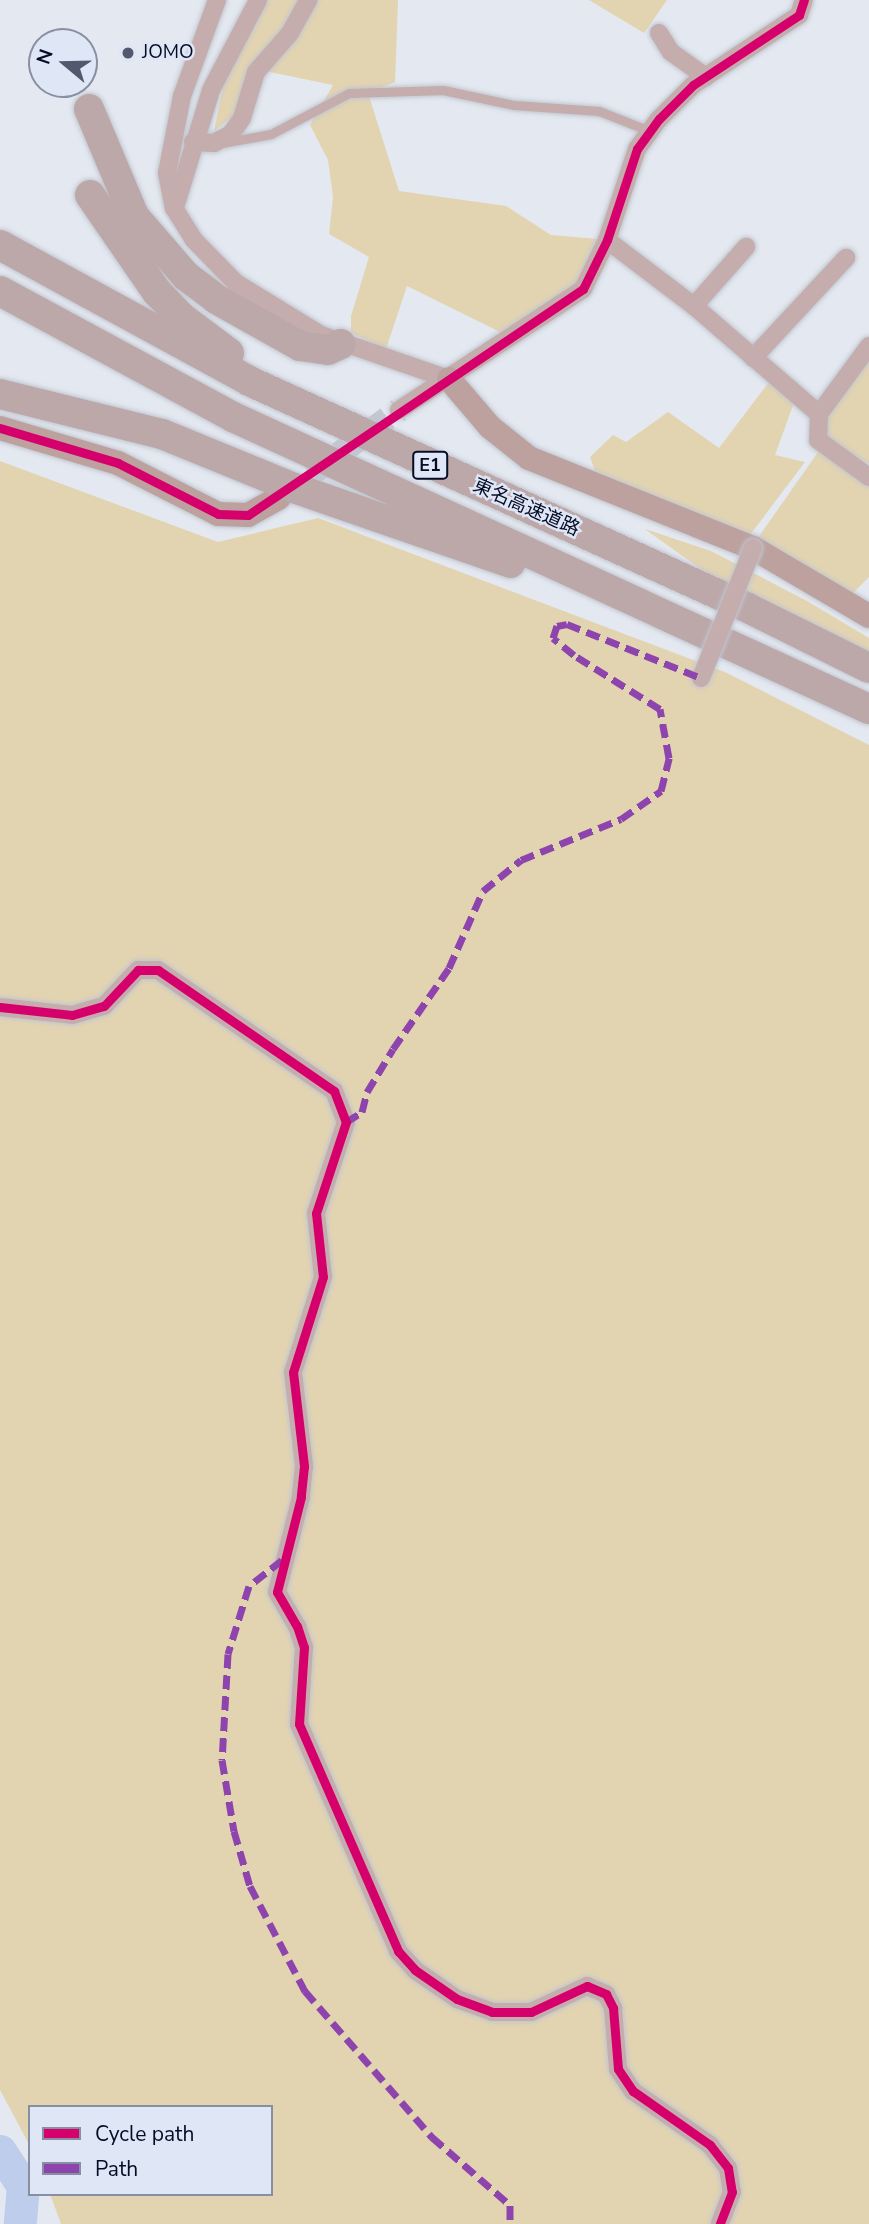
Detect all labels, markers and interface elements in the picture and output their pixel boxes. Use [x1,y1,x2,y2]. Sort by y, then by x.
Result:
north arrow [28,28,98,98]
place label: JOMO [142,42,194,64]
marker: JOMO [120,45,136,61]
text: N [30,46,60,68]
road number: E1 [411,450,449,480]
street label: 東名高速道路 [469,474,583,542]
legend [28,2105,273,2196]
text: Cycle path [95,2120,194,2148]
text: Path [95,2155,138,2183]

